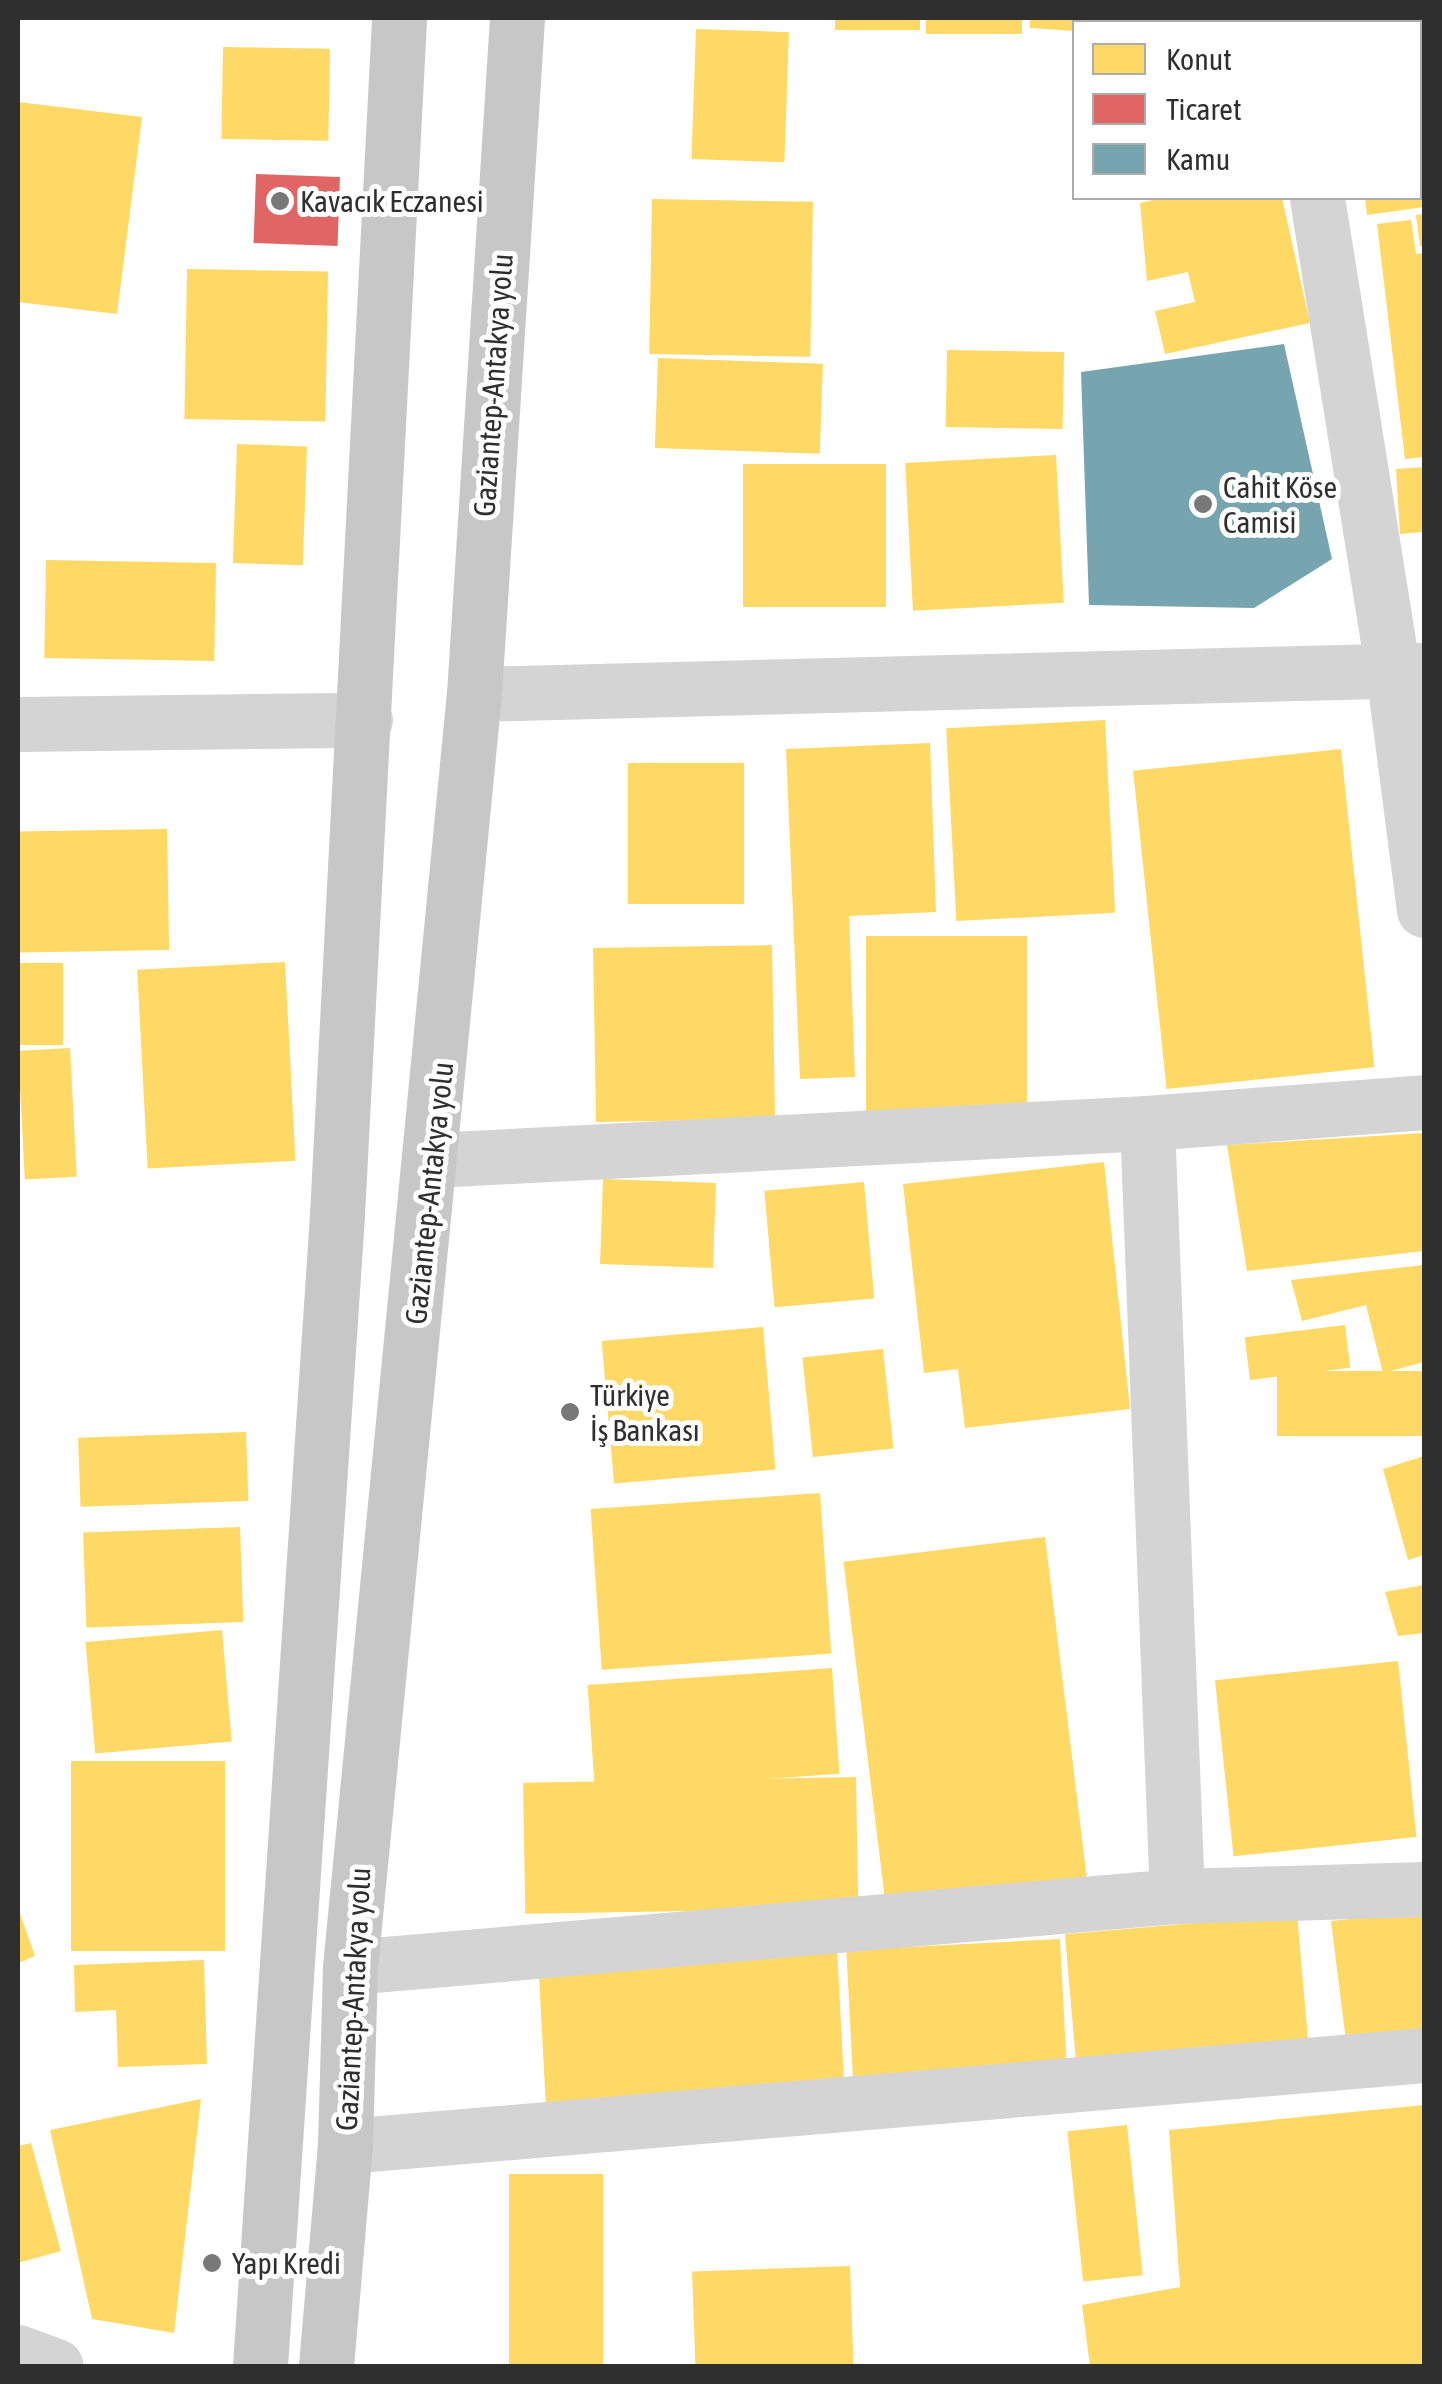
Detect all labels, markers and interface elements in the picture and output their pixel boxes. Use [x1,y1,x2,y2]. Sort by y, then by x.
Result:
legend [1072,20,1422,200]
text: Konut [1166,42,1232,76]
text: Ticaret [1166,92,1242,126]
text: Kamu [1166,142,1230,176]
place label: Kavacık Eczanesi [300,183,484,219]
marker: Kavacık Eczanesi [269,190,291,212]
street label: Gaziantep-Antakya yolu [466,252,520,518]
place label: Cahit Köse Camisi [1223,469,1337,540]
marker: Cahit Köse Camisi [1192,493,1214,515]
street label: Gaziantep-Antakya yolu [397,1060,461,1326]
place label: Türkiye İş Bankası [590,1377,700,1448]
marker: Türkiye İş Bankası [559,1401,581,1423]
street label: Gaziantep-Antakya yolu [328,1866,378,2132]
place label: Yapı Kredi [232,2245,341,2281]
marker: Yapı Kredi [201,2252,223,2274]

